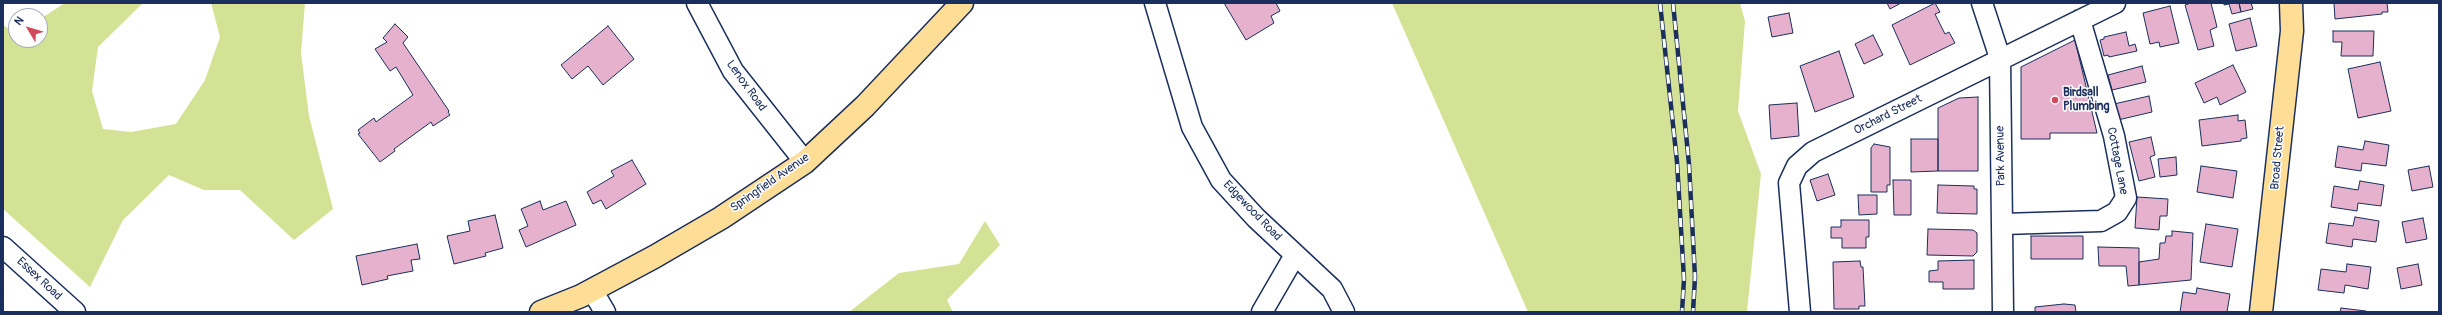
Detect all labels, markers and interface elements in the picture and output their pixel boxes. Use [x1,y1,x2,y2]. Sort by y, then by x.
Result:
north arrow [8,8,48,48]
text: N [12,14,26,28]
street label: Lenox Road [723,58,769,114]
place label: Birdsall Plumbing [2063,86,2110,114]
street label: Orchard Street [1852,92,1924,138]
marker: Birdsall Plumbing [2050,95,2060,105]
street label: Park Avenue [1993,126,2009,186]
street label: Cottage Lane [2103,126,2131,196]
street label: Broad Street [2268,126,2288,190]
street label: Springfield Avenue [728,150,812,216]
street label: Edgewood Road [1220,178,1284,244]
street label: Essex Road [13,255,65,303]

